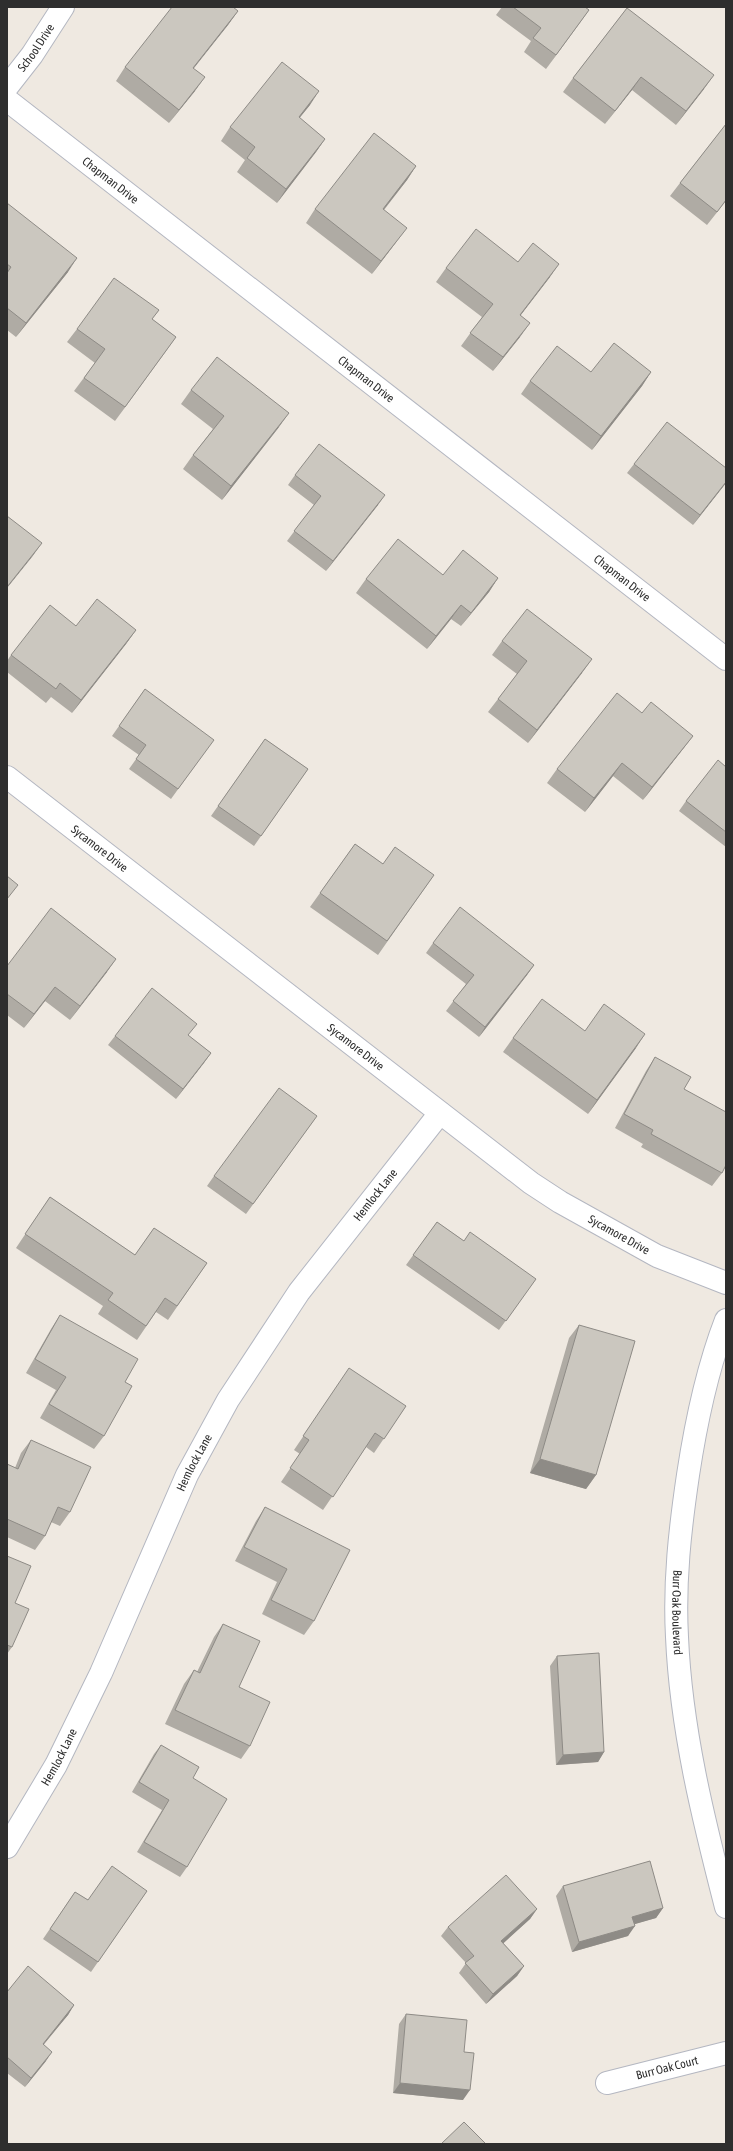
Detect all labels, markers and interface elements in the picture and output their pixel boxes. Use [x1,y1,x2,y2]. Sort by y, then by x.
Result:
street label: School Drive [15,21,57,74]
street label: Chapman Drive [79,154,141,207]
street label: Chapman Drive [335,353,397,406]
street label: Chapman Drive [591,552,653,604]
street label: Sycamore Drive [68,822,131,875]
street label: Sycamore Drive [324,1021,387,1073]
street label: Hemlock Lane [351,1166,400,1224]
street label: Sycamore Drive [586,1212,652,1257]
street label: Hemlock Lane [174,1432,215,1494]
street label: Burr Oak Boulevard [669,1570,685,1655]
street label: Hemlock Lane [38,1726,80,1788]
street label: Burr Oak Court [635,2053,700,2082]

